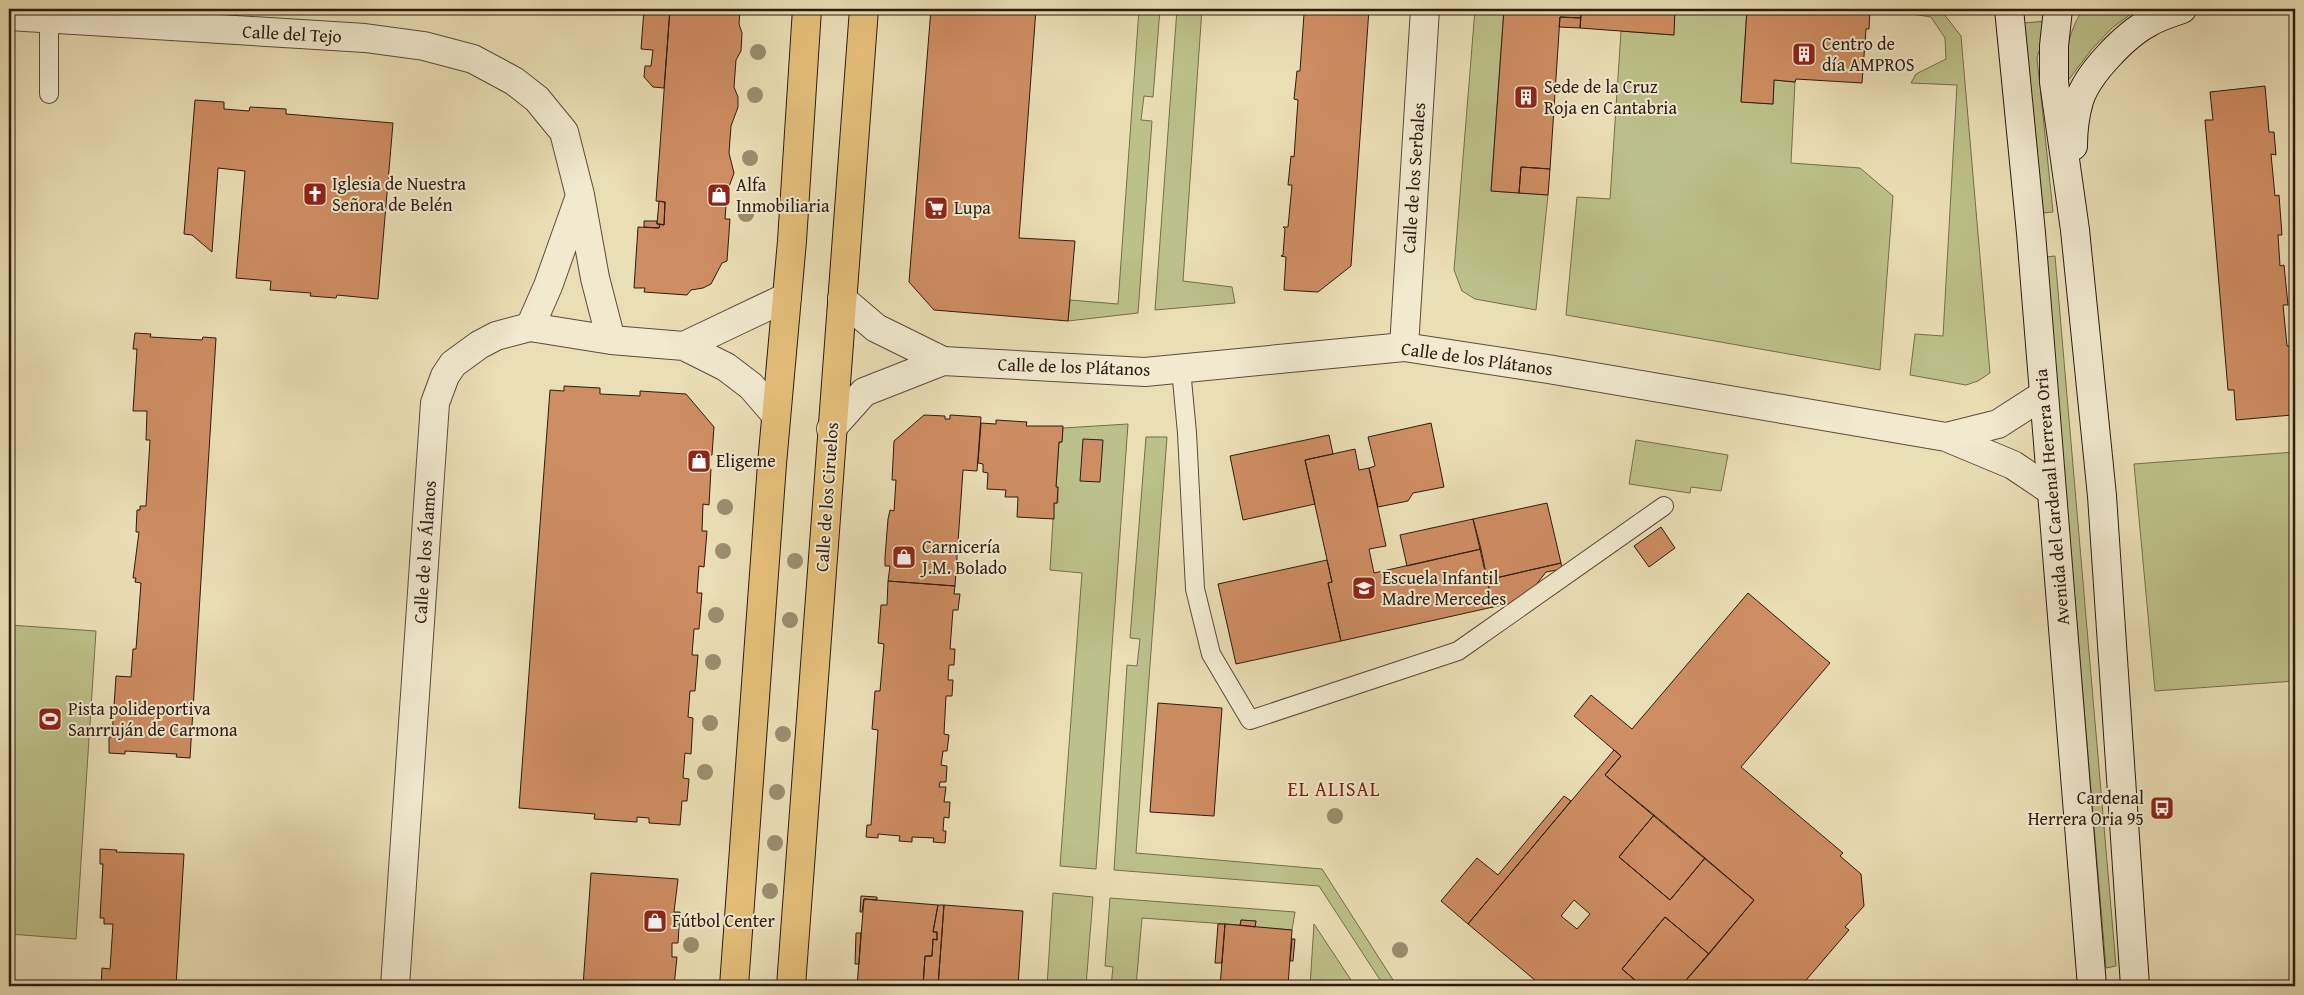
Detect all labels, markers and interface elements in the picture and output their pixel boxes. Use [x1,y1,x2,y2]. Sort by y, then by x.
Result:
street label: Calle del Tejo [242,17,343,50]
place label: Centro de día AMPROS [1822,30,1915,78]
building icon: Centro de día AMPROS [1791,41,1817,67]
place label: Sede de la Cruz Roja en Cantabria [1544,73,1677,121]
building icon: Sede de la Cruz Roja en Cantabria [1513,84,1539,110]
street label: Calle de los Serbales [1395,102,1432,254]
place label: Iglesia de Nuestra Señora de Belén [332,170,466,218]
place label: Alfa Inmobiliaria [736,171,830,219]
church icon: Iglesia de Nuestra Señora de Belén [302,181,328,207]
shop icon: Alfa Inmobiliaria [706,182,732,208]
place label: Lupa [954,194,991,221]
supermarket icon: Lupa [923,195,949,221]
street label: Calle de los Plátanos [1400,335,1555,383]
street label: Calle de los Plátanos [997,350,1151,383]
street label: Avenida del Cardenal Herrera Oria [2027,367,2076,627]
street label: Calle de los Ciruelos [808,421,845,573]
place label: Eligeme [716,447,776,474]
shop icon: Eligeme [686,448,712,474]
street label: Calle de los Álamos [406,479,443,625]
place label: Carnicería J.M. Bolado [920,533,1007,581]
shop icon: Carnicería J.M. Bolado [891,544,917,570]
place label: Escuela Infantil Madre Mercedes [1382,564,1506,612]
school or university icon: Escuela Infantil Madre Mercedes [1351,575,1377,601]
place label: Pista polideportiva Sanrruján de Carmona [68,695,238,743]
sports icon: Pista polideportiva Sanrruján de Carmona [37,706,63,732]
district label: EL ALISAL [1288,774,1380,803]
place label: Cardenal Herrera Oria 95 [2028,784,2144,832]
bus stop icon: Cardenal Herrera Oria 95 [2149,795,2175,821]
place label: Fútbol Center [672,907,776,934]
shop icon: Fútbol Center [642,908,668,934]

